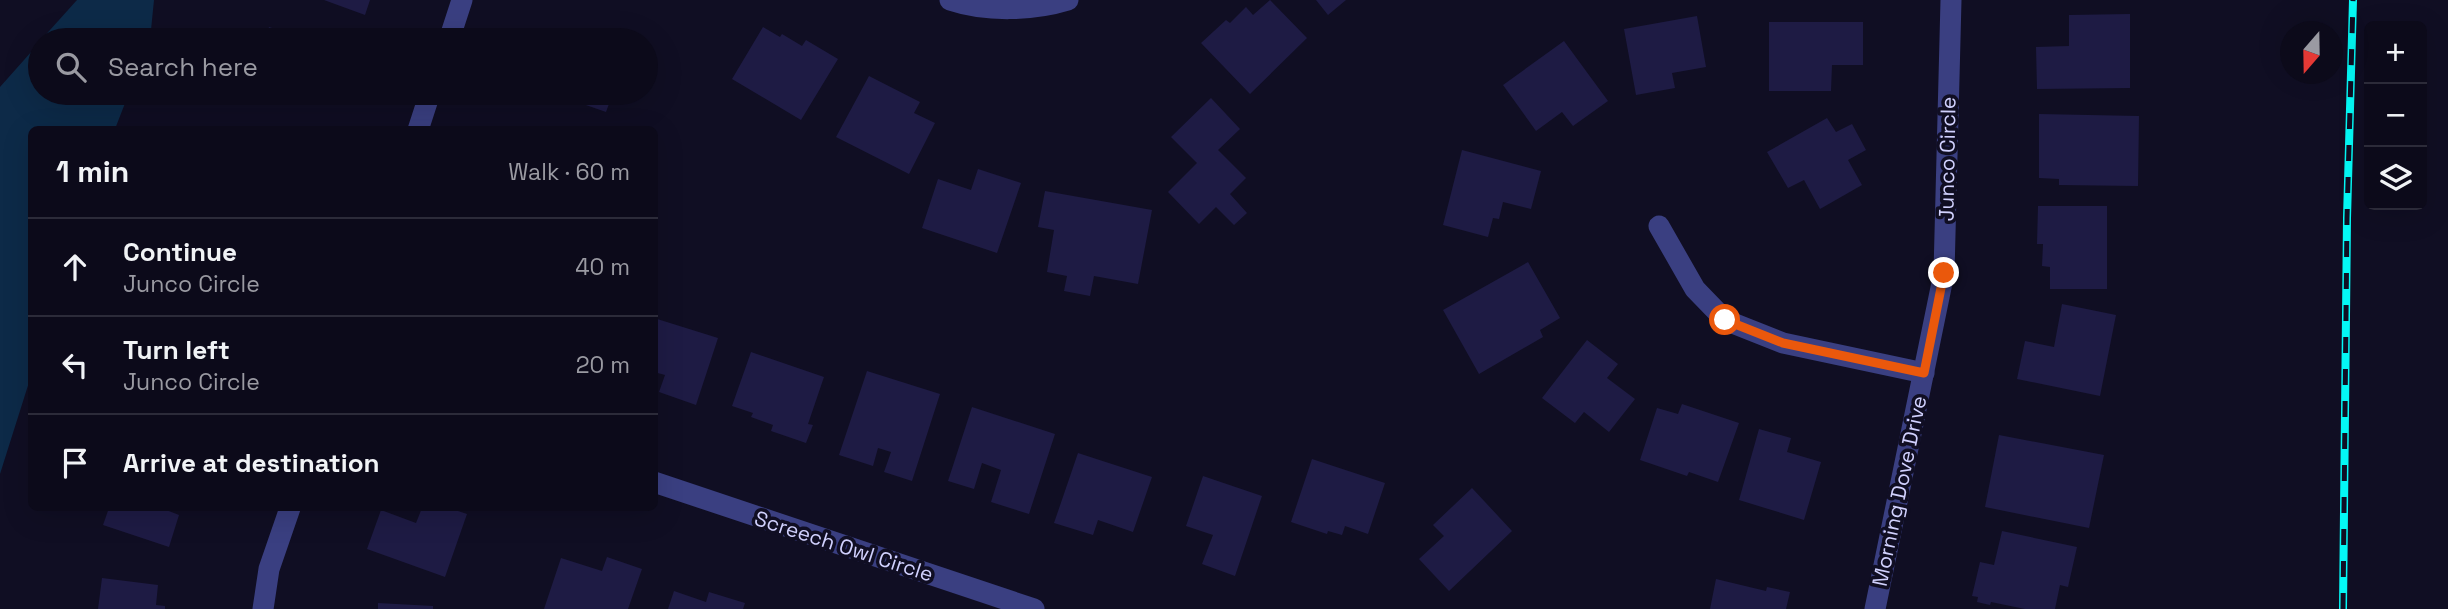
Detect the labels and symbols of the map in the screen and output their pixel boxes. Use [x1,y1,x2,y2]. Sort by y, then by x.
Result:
north arrow [2280,21,2343,84]
street label: Junco Circle [1932,96,1962,222]
route end [1928,257,1959,288]
route start [1709,304,1740,335]
street label: Morning Dove Drive [1866,393,1932,589]
street label: Screech Owl Circle [751,504,937,588]

